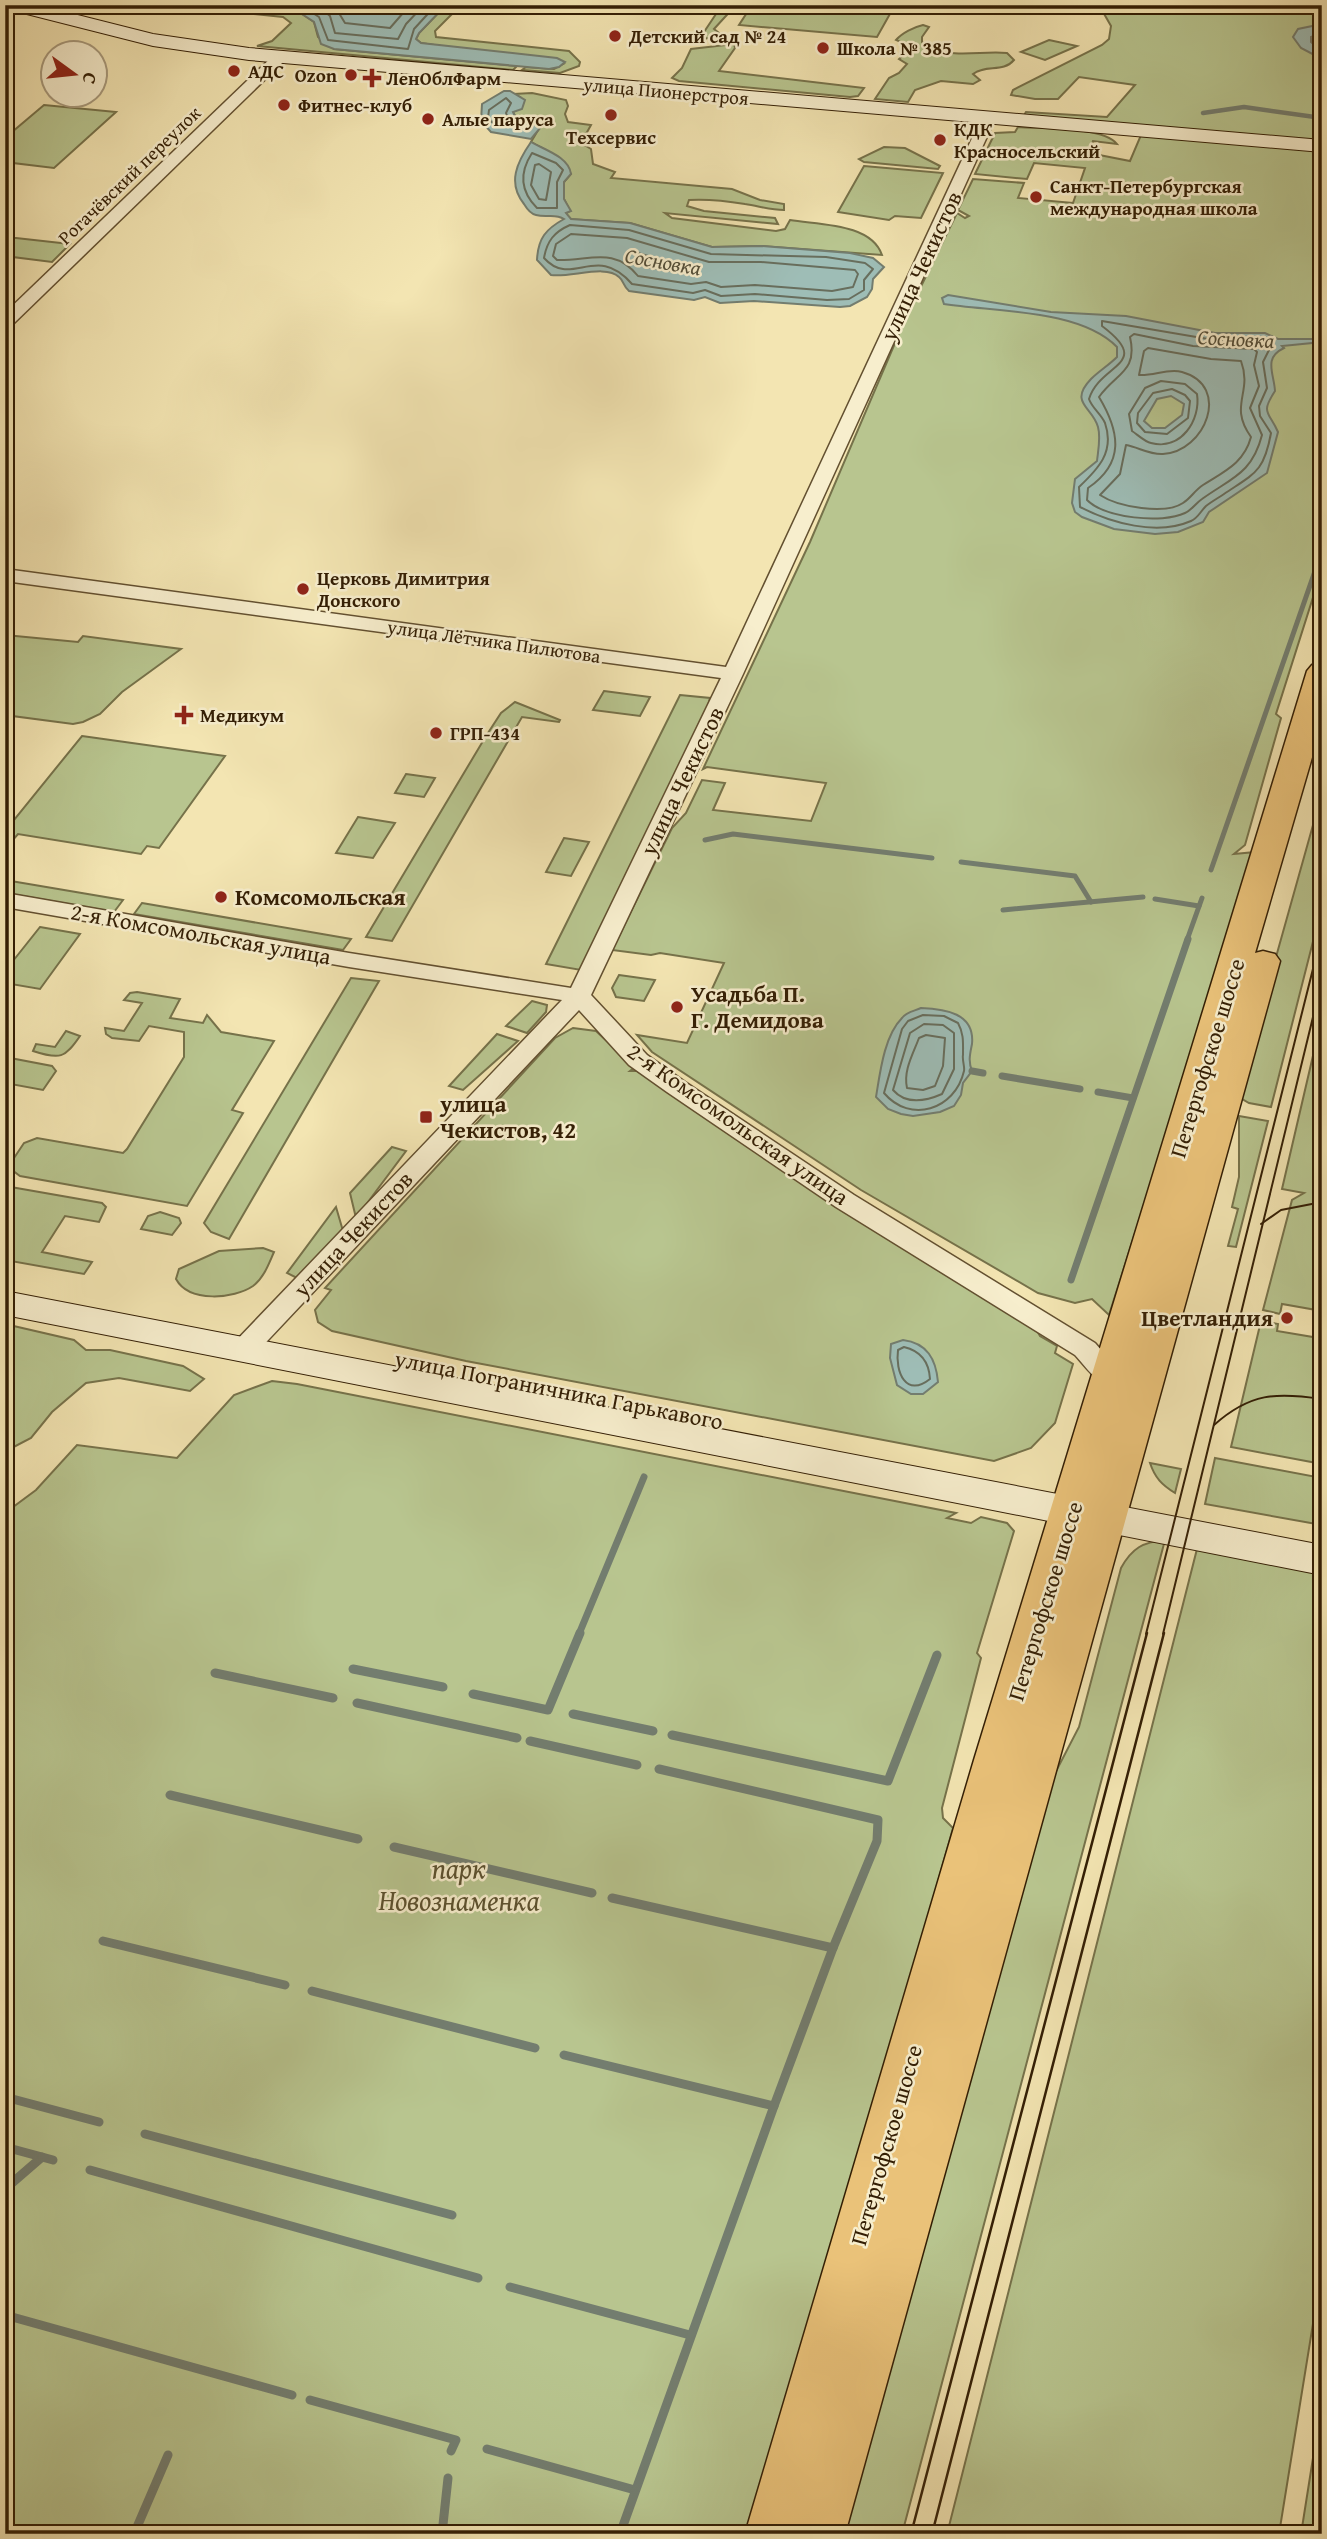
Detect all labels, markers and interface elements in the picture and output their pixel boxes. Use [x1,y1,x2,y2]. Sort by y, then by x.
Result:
place label: Детский сад № 24 [628,22,786,50]
marker: Детский сад № 24 [607,28,623,44]
place label: Школа № 385 [837,34,952,62]
north arrow [38,38,108,108]
marker: Школа № 385 [815,40,831,56]
place label: АДС [248,57,284,85]
place label: Ozon [295,61,338,89]
marker: АДС [226,63,242,79]
place label: ЛенОблФарм [386,64,501,92]
marker: Ozon [343,67,359,83]
text: С [75,70,105,87]
marker: ЛенОблФарм [364,70,380,86]
street label: улица Пионерстроя [581,70,750,112]
place label: Фитнес-клуб [298,91,412,119]
marker: Фитнес-клуб [276,97,292,113]
street label: Рогачёвский переулок [51,99,207,251]
place label: Алые паруса [442,105,554,133]
marker: Техсервис [603,107,619,123]
marker: Алые паруса [420,111,436,127]
place label: КДК Красносельский [954,115,1100,165]
place label: Техсервис [566,123,656,151]
marker: КДК Красносельский [932,132,948,148]
place label: Санкт-Петербургская международная школа [1050,172,1258,222]
street label: улица Чекистов [871,185,970,347]
marker: Санкт-Петербургская международная школа [1028,189,1044,205]
water label: Сосновка [623,240,704,283]
water label: Сосновка [1197,321,1275,356]
place label: Церковь Димитрия Донского [316,564,490,614]
marker: Церковь Димитрия Донского [295,581,311,597]
street label: улица Лётчика Пилютова [385,612,603,670]
place label: Медикум [200,701,284,729]
street label: улица Чекистов [631,701,732,862]
marker: Медикум [174,705,194,725]
place label: ГРП-434 [450,719,520,747]
marker: ГРП-434 [428,725,444,741]
place label: Комсомольская [235,880,406,913]
marker: Комсомольская [213,889,229,905]
street label: 2-я Комсомольская улица [68,894,334,973]
street label: Петергофское шоссе [1160,954,1253,1162]
place label: Усадьба П. Г. Демидова [691,977,824,1036]
marker: Усадьба П. Г. Демидова [669,999,685,1015]
street label: 2-я Комсомольская улица [621,1034,856,1213]
place label: улица Чекистов, 42 [439,1087,576,1146]
marker: улица Чекистов, 42 [418,1109,434,1125]
street label: улица Чекистов [285,1163,420,1305]
place label: Цветландия [1141,1301,1273,1334]
marker: Цветландия [1279,1310,1295,1326]
street label: улица Пограничника Гарькавого [391,1341,726,1438]
street label: Петергофское шоссе [998,1497,1091,1705]
park label: парк Новознаменка [378,1847,540,1920]
street label: Петергофское шоссе [841,2041,930,2249]

